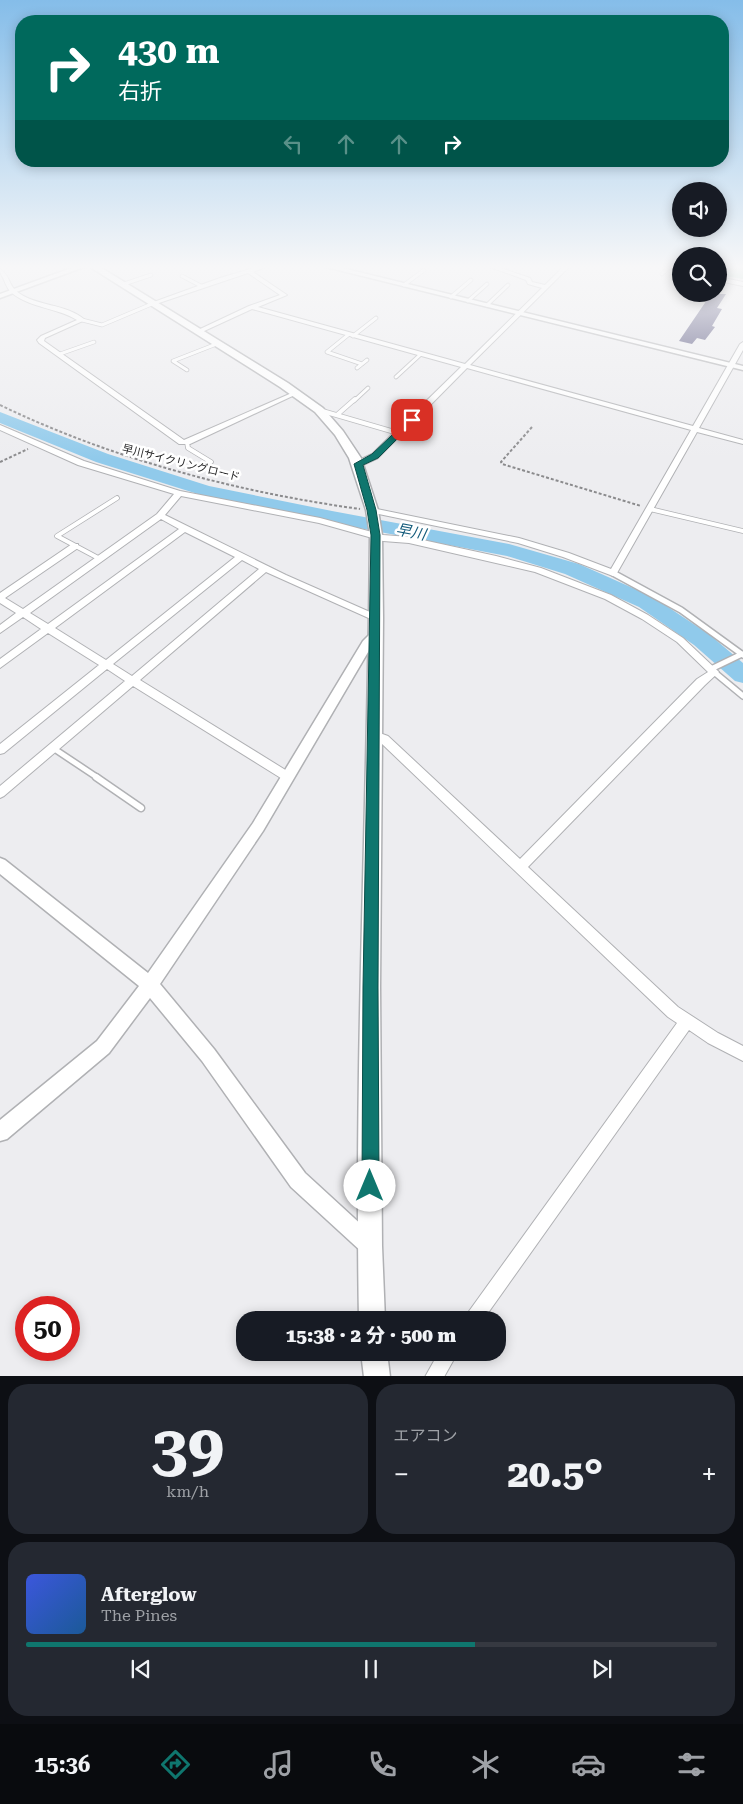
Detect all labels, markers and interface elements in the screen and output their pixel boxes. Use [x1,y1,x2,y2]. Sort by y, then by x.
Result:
text: 430 m [118,31,219,72]
icon: right [35,35,100,100]
text: 右折 [118,79,162,104]
icon: left [279,130,307,158]
icon: ahead [332,130,360,158]
icon: ahead [385,130,413,158]
icon: right [438,130,466,158]
map controls [672,182,727,302]
button: sound [672,182,727,237]
button: search [672,247,727,302]
pin [391,399,433,441]
icon: arrive [398,406,426,434]
street label: 早川サイクリングロード [121,442,241,484]
water label: 早川 [395,520,429,544]
position arrow [343,1159,395,1211]
speed limit sign: 50 [15,1296,80,1361]
text: 15:38 · 2 分 · 500 m [286,1324,456,1347]
text: 39 [151,1411,224,1487]
text: エアコン [394,1426,458,1445]
text: 20.5° [507,1452,603,1496]
text: − [394,1458,409,1491]
text: + [701,1458,717,1491]
text: km/h [166,1482,209,1501]
text: Afterglow [101,1583,197,1606]
text: The Pines [101,1606,177,1625]
icon: previous [127,1655,155,1683]
icon: pause [357,1655,385,1683]
icon: next [588,1655,616,1683]
icon: directions [158,1747,193,1782]
icon: music [261,1747,296,1782]
icon: phone [365,1747,400,1782]
icon: climate [468,1747,503,1782]
icon: car [571,1747,606,1782]
icon: filters [674,1747,709,1782]
text: 15:36 [34,1752,90,1777]

